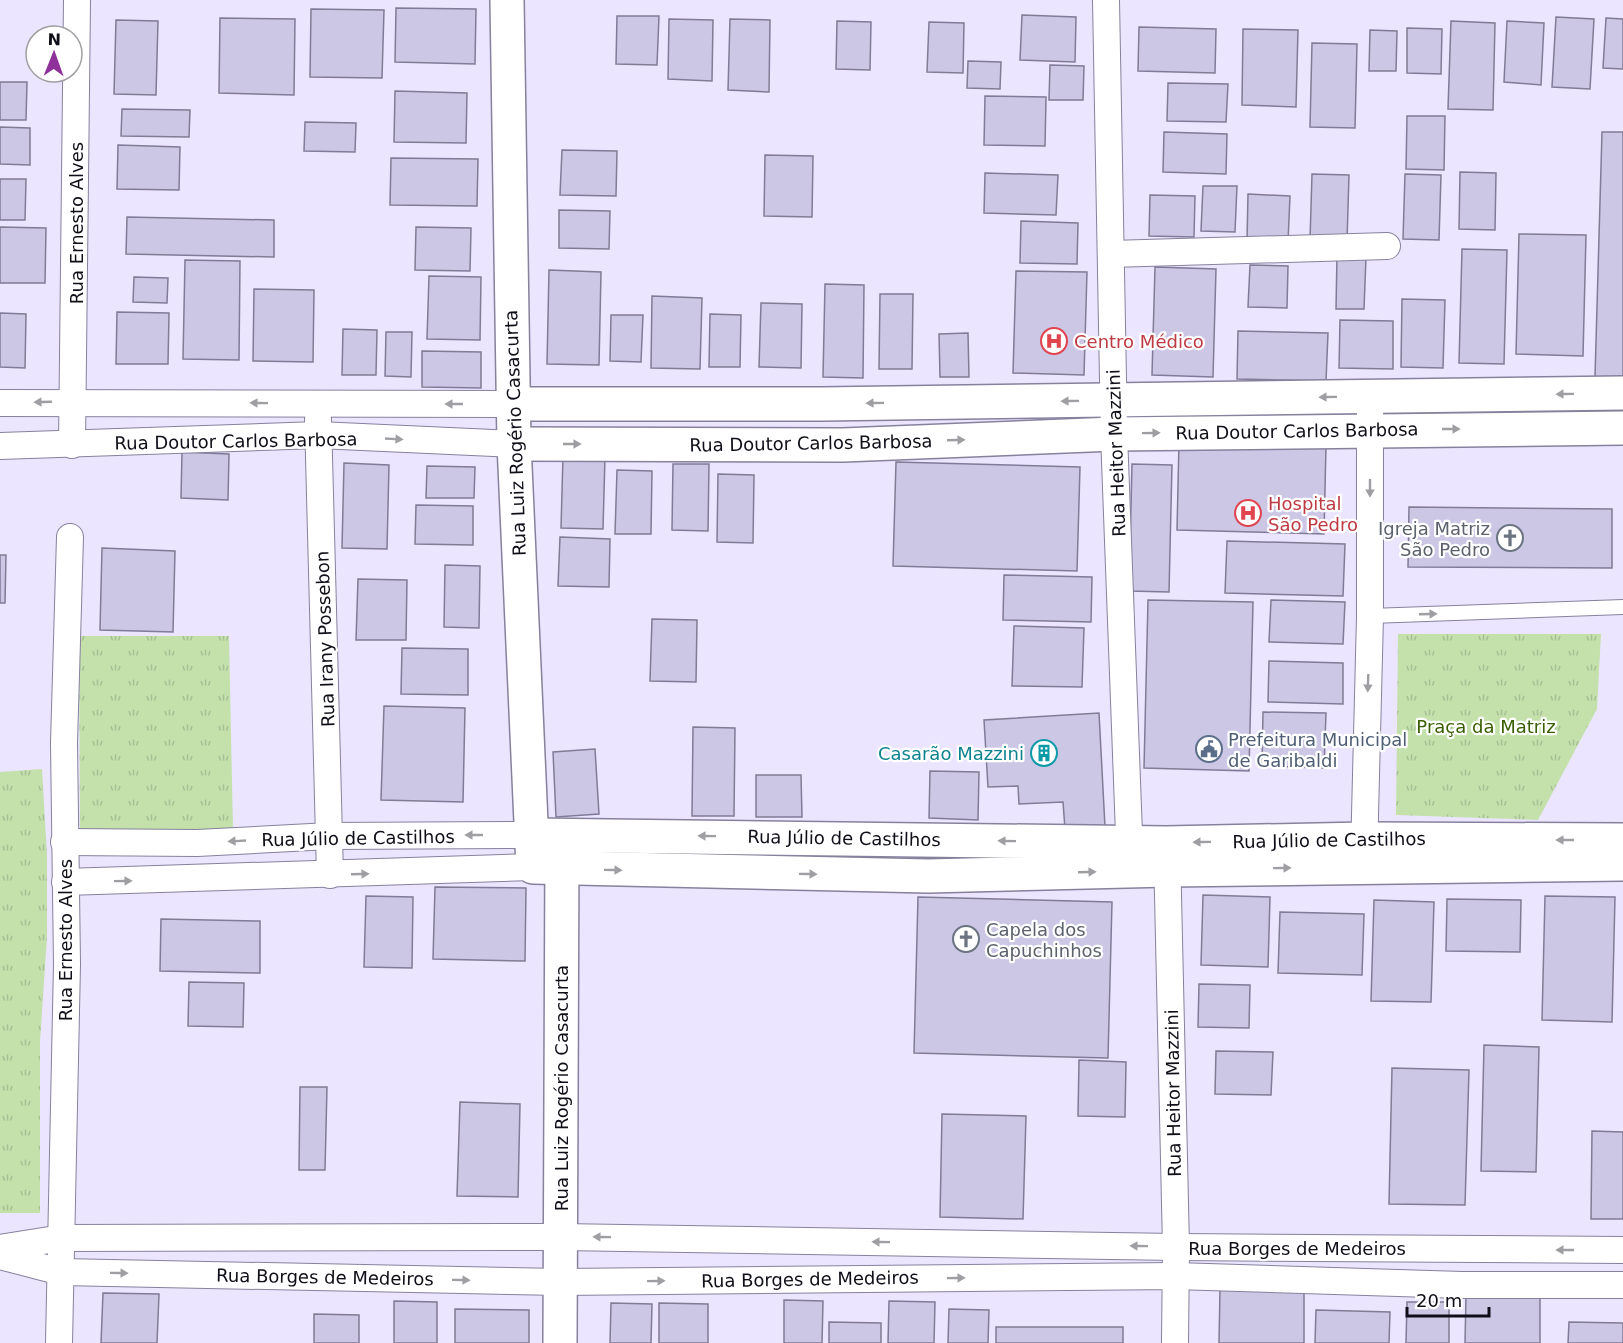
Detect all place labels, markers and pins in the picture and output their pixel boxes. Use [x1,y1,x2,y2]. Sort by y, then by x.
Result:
hospital icon: Centro Médico [1039,326,1069,356]
place label: Centro Médico [1074,331,1204,352]
place label: Hospital São Pedro [1268,493,1358,535]
hospital icon: Hospital São Pedro [1233,498,1263,528]
place label: Igreja Matriz São Pedro [1378,518,1490,560]
church icon: Igreja Matriz São Pedro [1495,523,1525,553]
place label: Prefeitura Municipal de Garibaldi [1228,729,1407,771]
public building icon: Prefeitura Municipal de Garibaldi [1194,734,1224,764]
building icon: Casarão Mazzini [1029,738,1059,768]
place label: Casarão Mazzini [878,743,1024,764]
place label: Capela dos Capuchinhos [986,919,1102,961]
church icon: Capela dos Capuchinhos [951,924,981,954]

